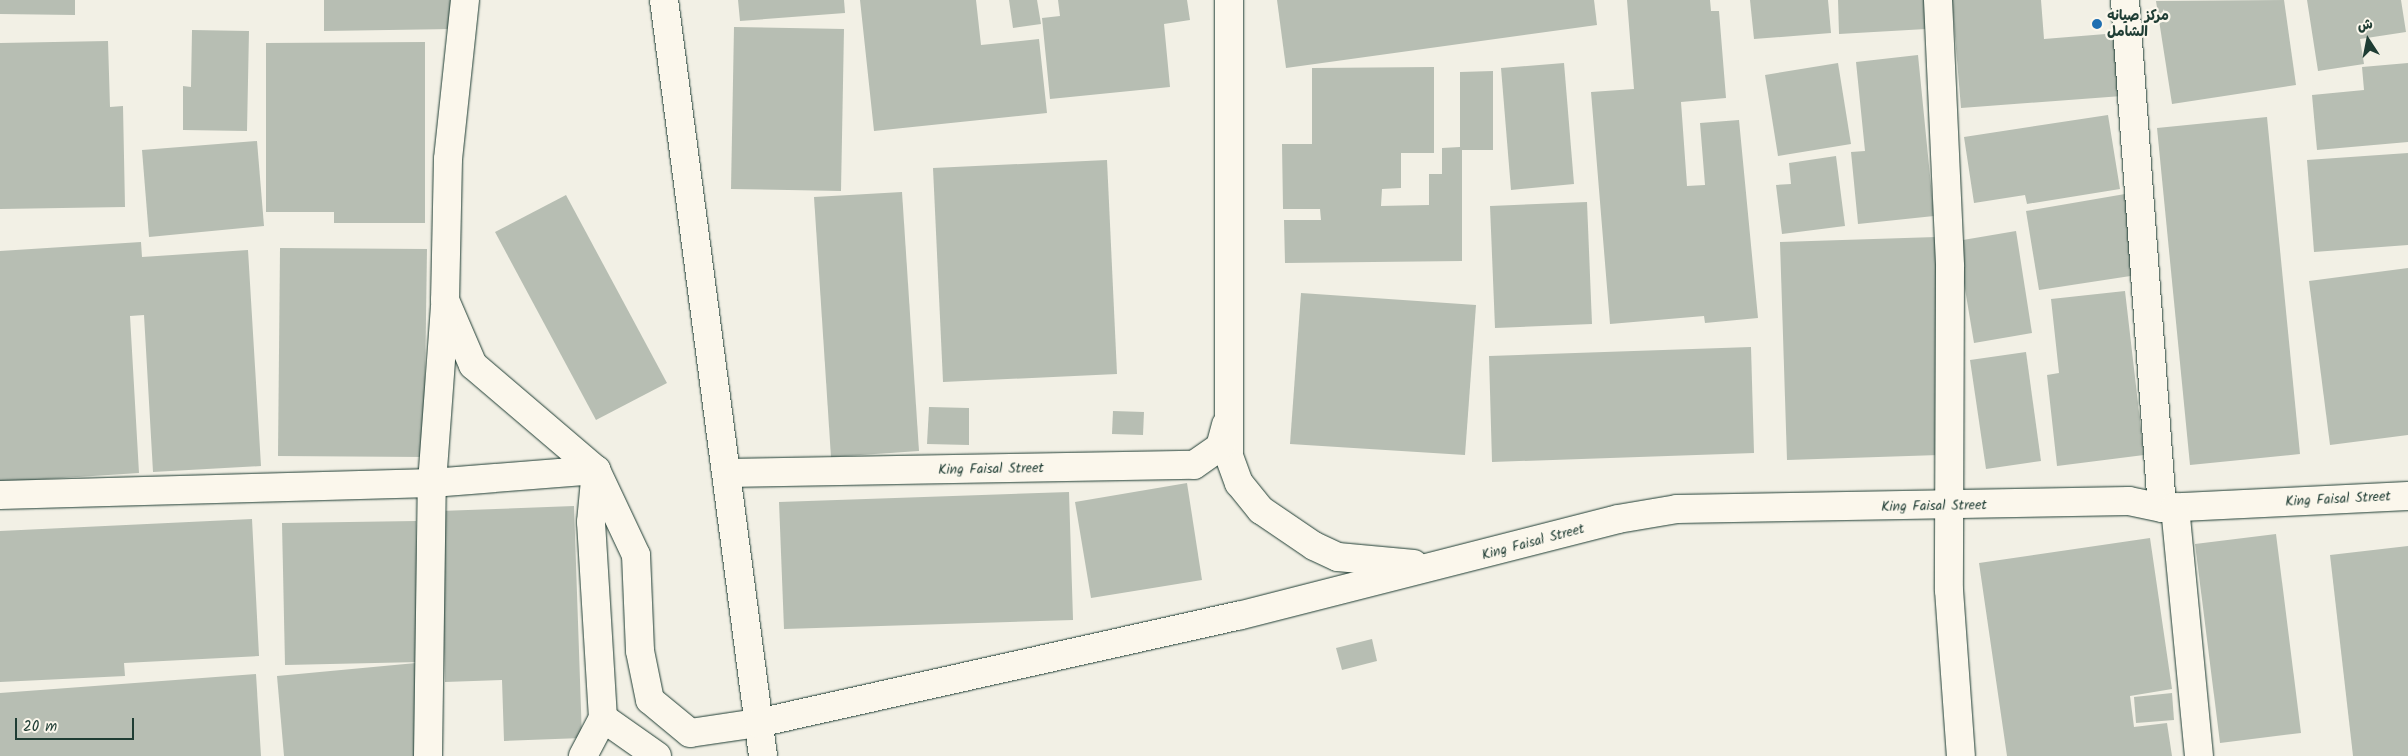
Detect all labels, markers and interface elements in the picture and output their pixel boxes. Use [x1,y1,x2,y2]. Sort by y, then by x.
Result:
place label: مركز صيانه الشامل [2107,8,2169,40]
text: ش [2355,13,2375,38]
north arrow [2343,15,2393,65]
marker: مركز صيانه الشامل [2091,18,2103,30]
street label: King Faisal Street [938,460,1044,478]
street label: King Faisal Street [2285,488,2391,510]
street label: King Faisal Street [1881,497,1987,515]
street label: King Faisal Street [1480,520,1586,564]
scale bar [18,708,136,740]
text: 20 m [23,715,57,739]

